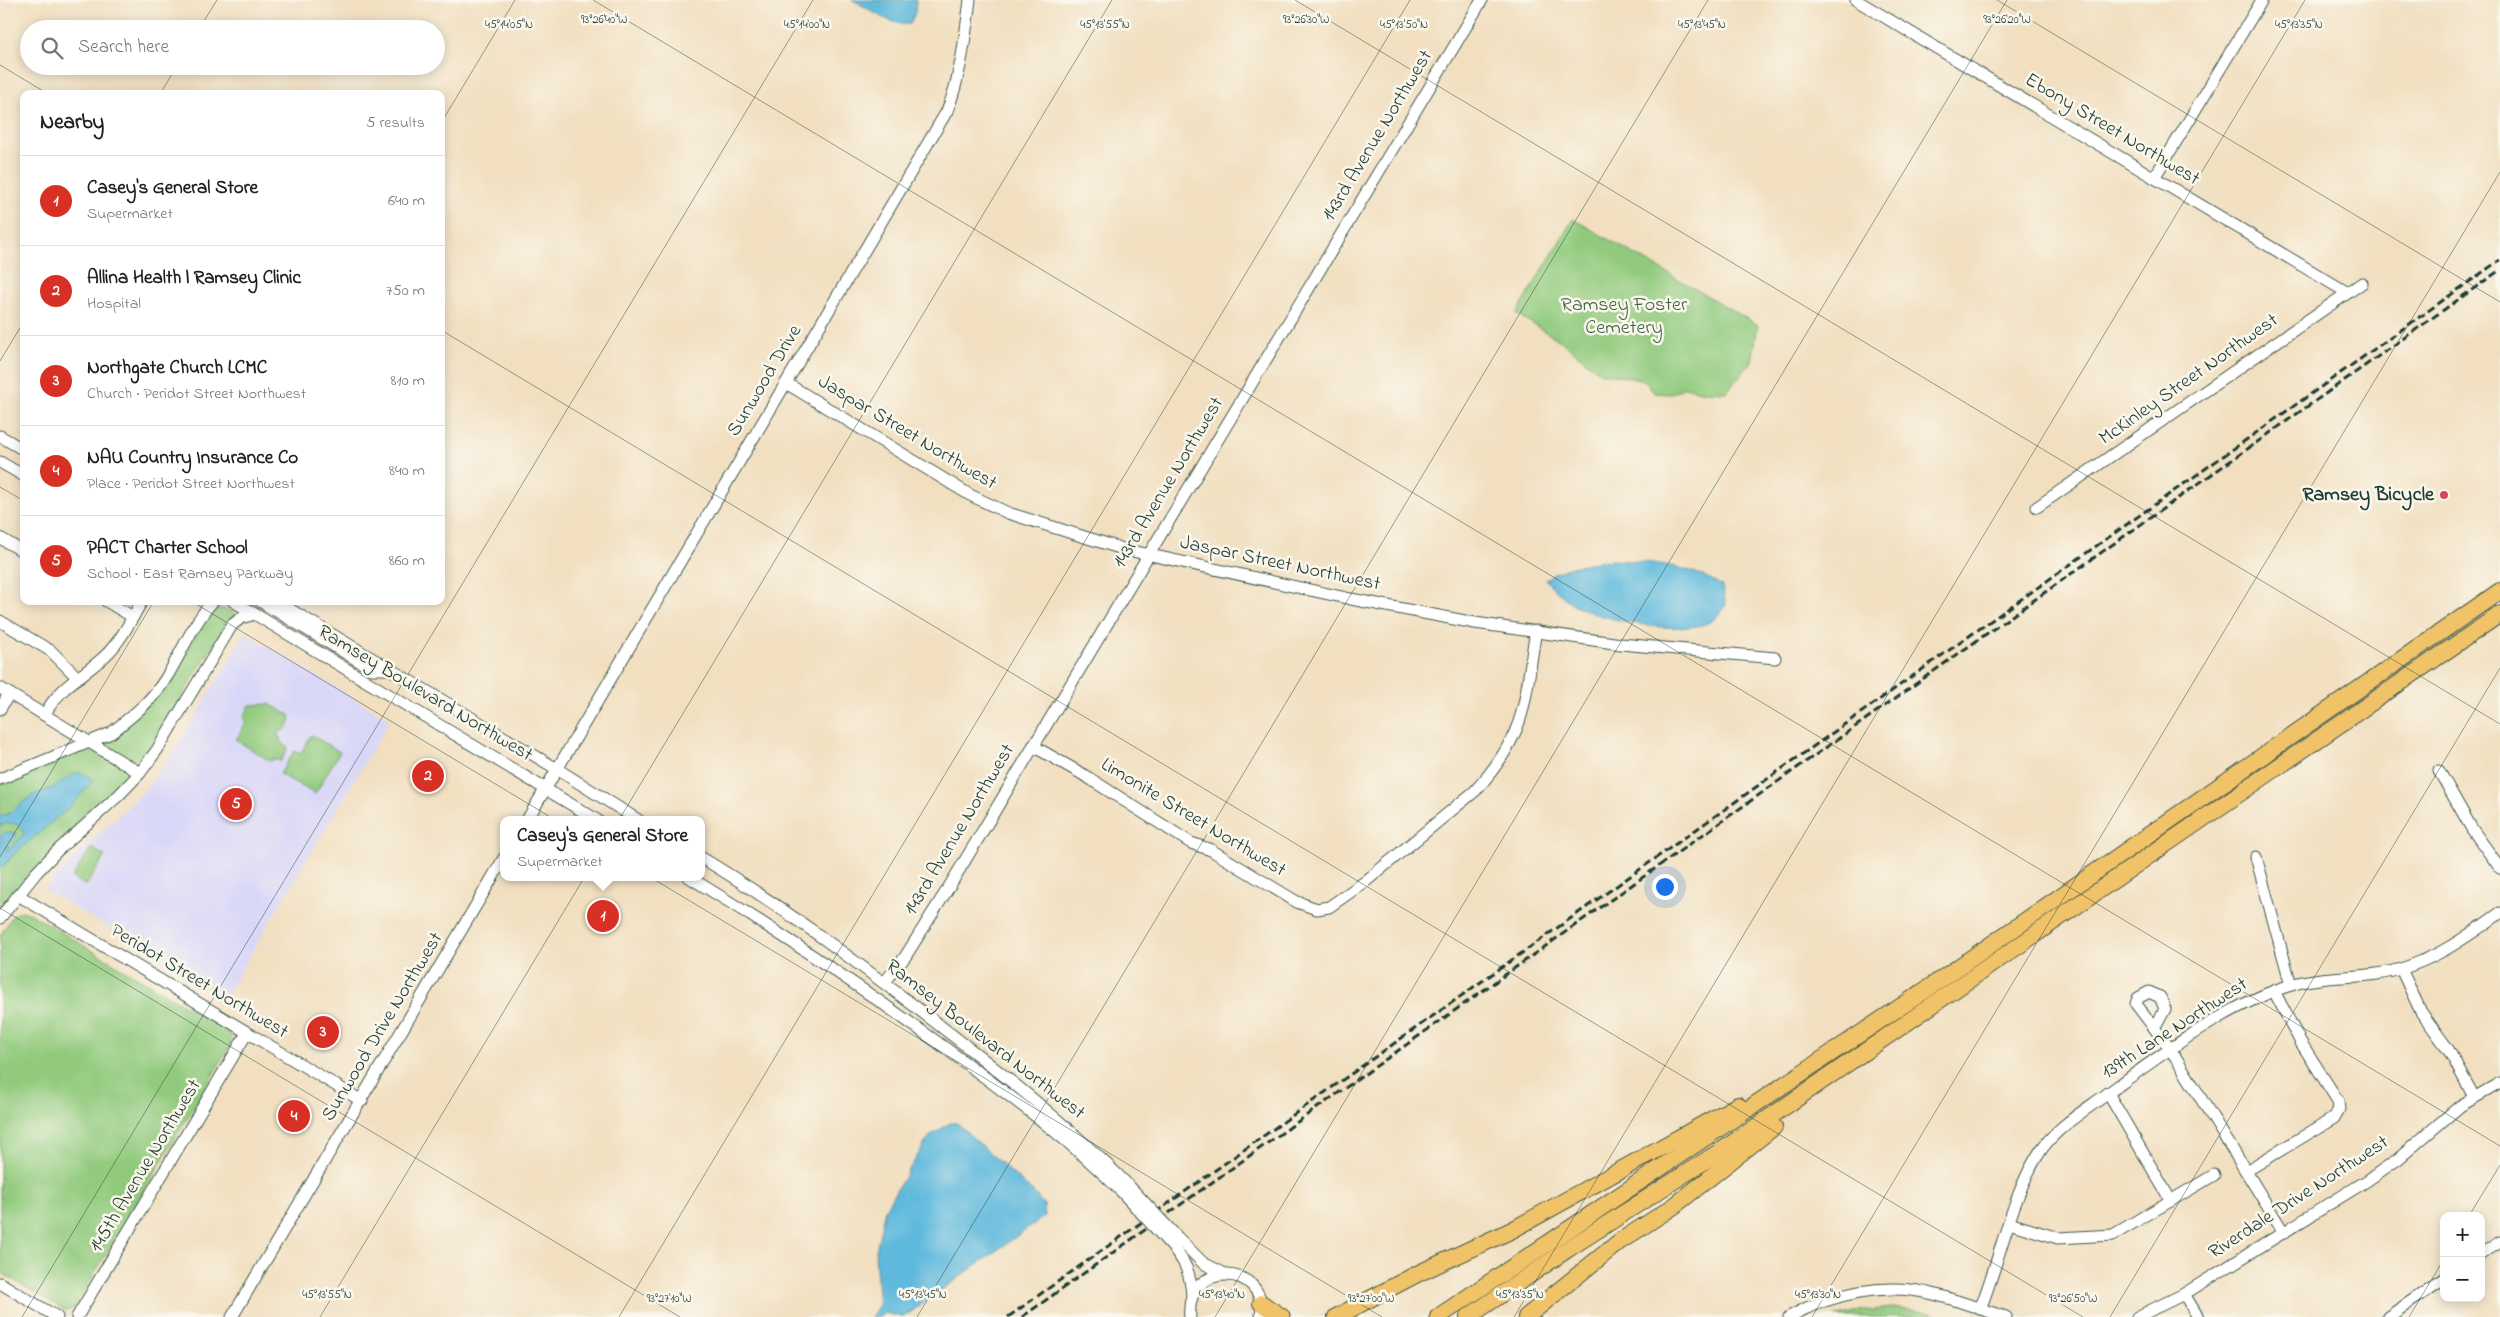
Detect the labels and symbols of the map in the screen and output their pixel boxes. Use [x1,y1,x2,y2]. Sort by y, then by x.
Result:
text: 93°26'40"W [581,11,627,29]
text: 93°26'30"W [1283,11,1329,29]
text: 93°26'20"W [1983,11,2031,29]
text: 45°14'05"N [485,16,533,34]
text: 45°14'00"N [784,16,830,34]
text: 45°13'55"N [1080,16,1130,34]
text: 45°13'50"N [1380,16,1428,34]
text: 45°13'45"N [1678,16,1726,34]
text: 45°13'35"N [2275,16,2323,34]
street label: 143rd Avenue Northwest [1315,45,1441,227]
street label: Ebony Street Northwest [2019,66,2205,194]
park label: Ramsey Foster Cemetery [1561,291,1688,343]
street label: McKinley Street Northwest [2093,307,2285,453]
street label: Sunwood Drive [720,320,810,442]
street label: Jaspar Street Northwest [812,368,1002,498]
street label: 143rd Avenue Northwest [1106,392,1232,574]
place label: Ramsey Bicycle [2303,481,2435,511]
marker: Ramsey Bicycle [2438,489,2450,501]
street label: Jaspar Street Northwest [1177,529,1383,599]
street label: Ramsey Boulevard Northwest [312,618,538,770]
street label: 143rd Avenue Northwest [897,739,1023,921]
street label: Limonite Street Northwest [1095,751,1291,885]
pin: 2 [412,757,444,795]
pin: 5 [220,785,252,823]
your location [1652,874,1678,900]
pin: 1 [587,897,619,935]
street label: Peridot Street Northwest [104,917,294,1047]
street label: Sunwood Drive Northwest [315,927,451,1127]
street label: Ramsey Boulevard Northwest [879,953,1091,1127]
street label: 139th Lane Northwest [2096,971,2254,1087]
pin: 3 [307,1013,339,1051]
street label: 145th Avenue Northwest [83,1074,209,1258]
pin: 4 [278,1097,310,1135]
street label: Riverdale Drive Northwest [2203,1129,2395,1267]
text: 45°13'55"N [302,1286,352,1304]
text: 45°13'45"N [899,1286,947,1304]
text: 45°13'40"N [1199,1286,1245,1304]
text: 45°13'35"N [1496,1286,1544,1304]
text: 45°13'30"N [1795,1286,1841,1304]
text: 93°27'10"W [646,1290,692,1308]
text: 93°27'00"W [1348,1290,1394,1308]
text: 93°26'50"W [2049,1290,2097,1308]

